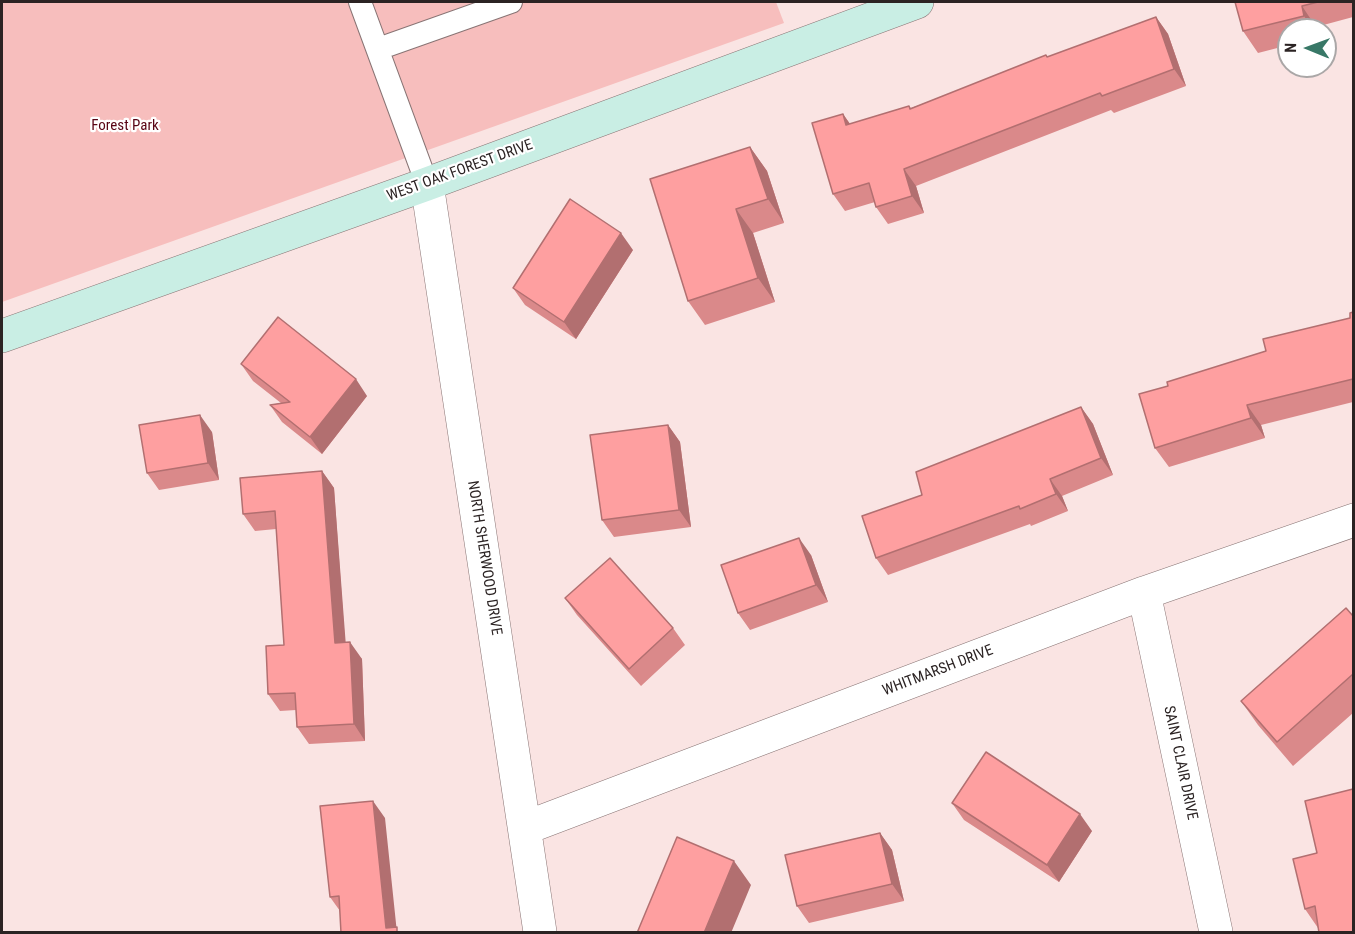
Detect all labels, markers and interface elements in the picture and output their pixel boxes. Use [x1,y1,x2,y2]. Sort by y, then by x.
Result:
north arrow [1277,18,1337,78]
text: N [1281,43,1300,53]
park label: Forest Park [91,117,159,135]
street label: WEST OAK FOREST DRIVE [385,136,535,206]
street label: NORTH SHERWOOD DRIVE [463,479,505,637]
street label: WHITMARSH DRIVE [880,642,996,700]
street label: SAINT CLAIR DRIVE [1159,704,1201,822]

